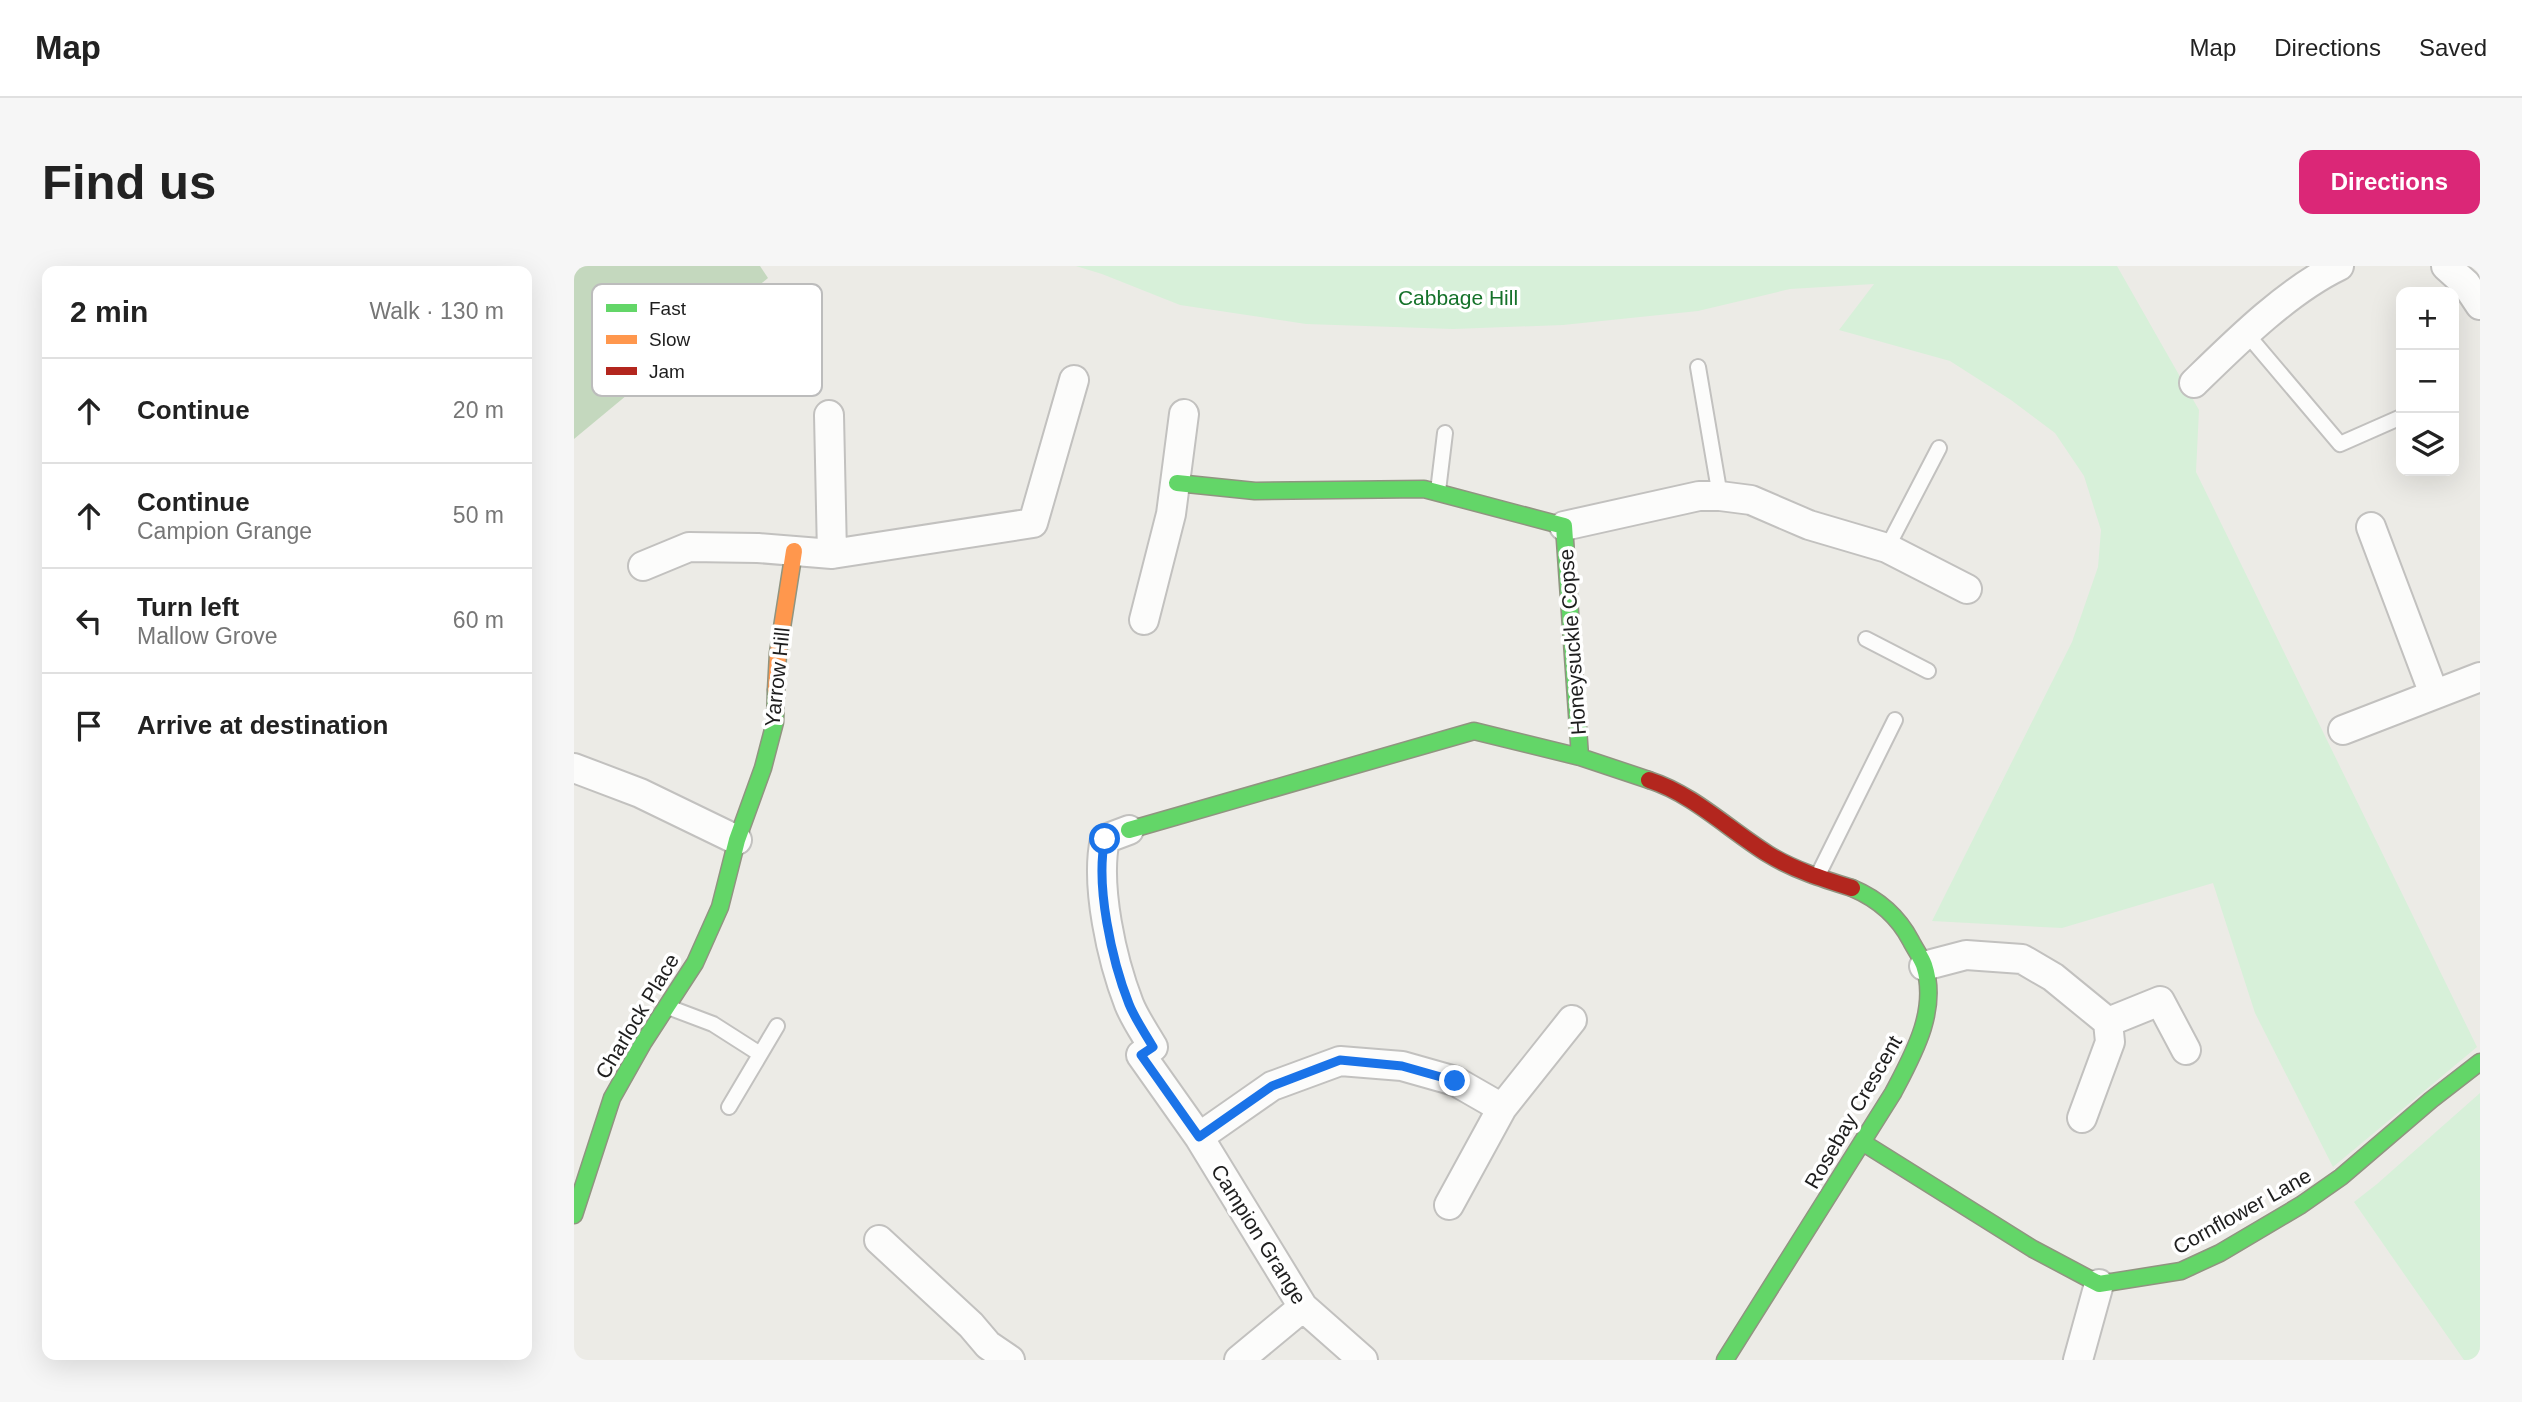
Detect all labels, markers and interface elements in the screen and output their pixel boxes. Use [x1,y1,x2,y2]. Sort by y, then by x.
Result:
text: Map [35,29,101,66]
text: Map [2190,34,2236,61]
text: Directions [2274,34,2381,61]
text: Saved [2419,34,2487,61]
button: Directions [2299,150,2480,214]
text: Find us [42,155,216,209]
legend [592,284,822,396]
park label: Cabbage Hill [1398,286,1518,309]
map controls [2396,287,2459,476]
button: + [2396,287,2459,350]
text: 2 min [70,295,148,328]
text: Walk · 130 m [369,298,504,324]
text: Fast [649,298,687,319]
text: Slow [649,329,690,350]
button: − [2396,350,2459,413]
text: Jam [649,361,685,382]
icon: ahead [70,392,108,430]
text: Continue [137,395,250,425]
text: 20 m [453,397,504,423]
button: layers [2396,413,2459,476]
text: Continue [137,487,250,517]
icon: ahead [70,497,108,535]
text: 50 m [453,502,504,528]
text: Campion Grange [137,518,312,544]
street label: Honeysuckle Copse [1554,548,1590,736]
text: Turn left [137,592,239,622]
icon: left [70,602,108,640]
text: 60 m [453,607,504,633]
text: Mallow Grove [137,623,278,649]
street label: Yarrow Hill [760,626,794,728]
icon: arrive [70,707,108,745]
text: Arrive at destination [137,710,388,740]
route start [1089,823,1120,854]
street label: Charlock Place [591,950,683,1082]
street label: Rosebay Crescent [1800,1031,1906,1193]
route end [1439,1065,1470,1096]
street label: Campion Grange [1207,1160,1311,1308]
street label: Cornflower Lane [2169,1164,2315,1258]

